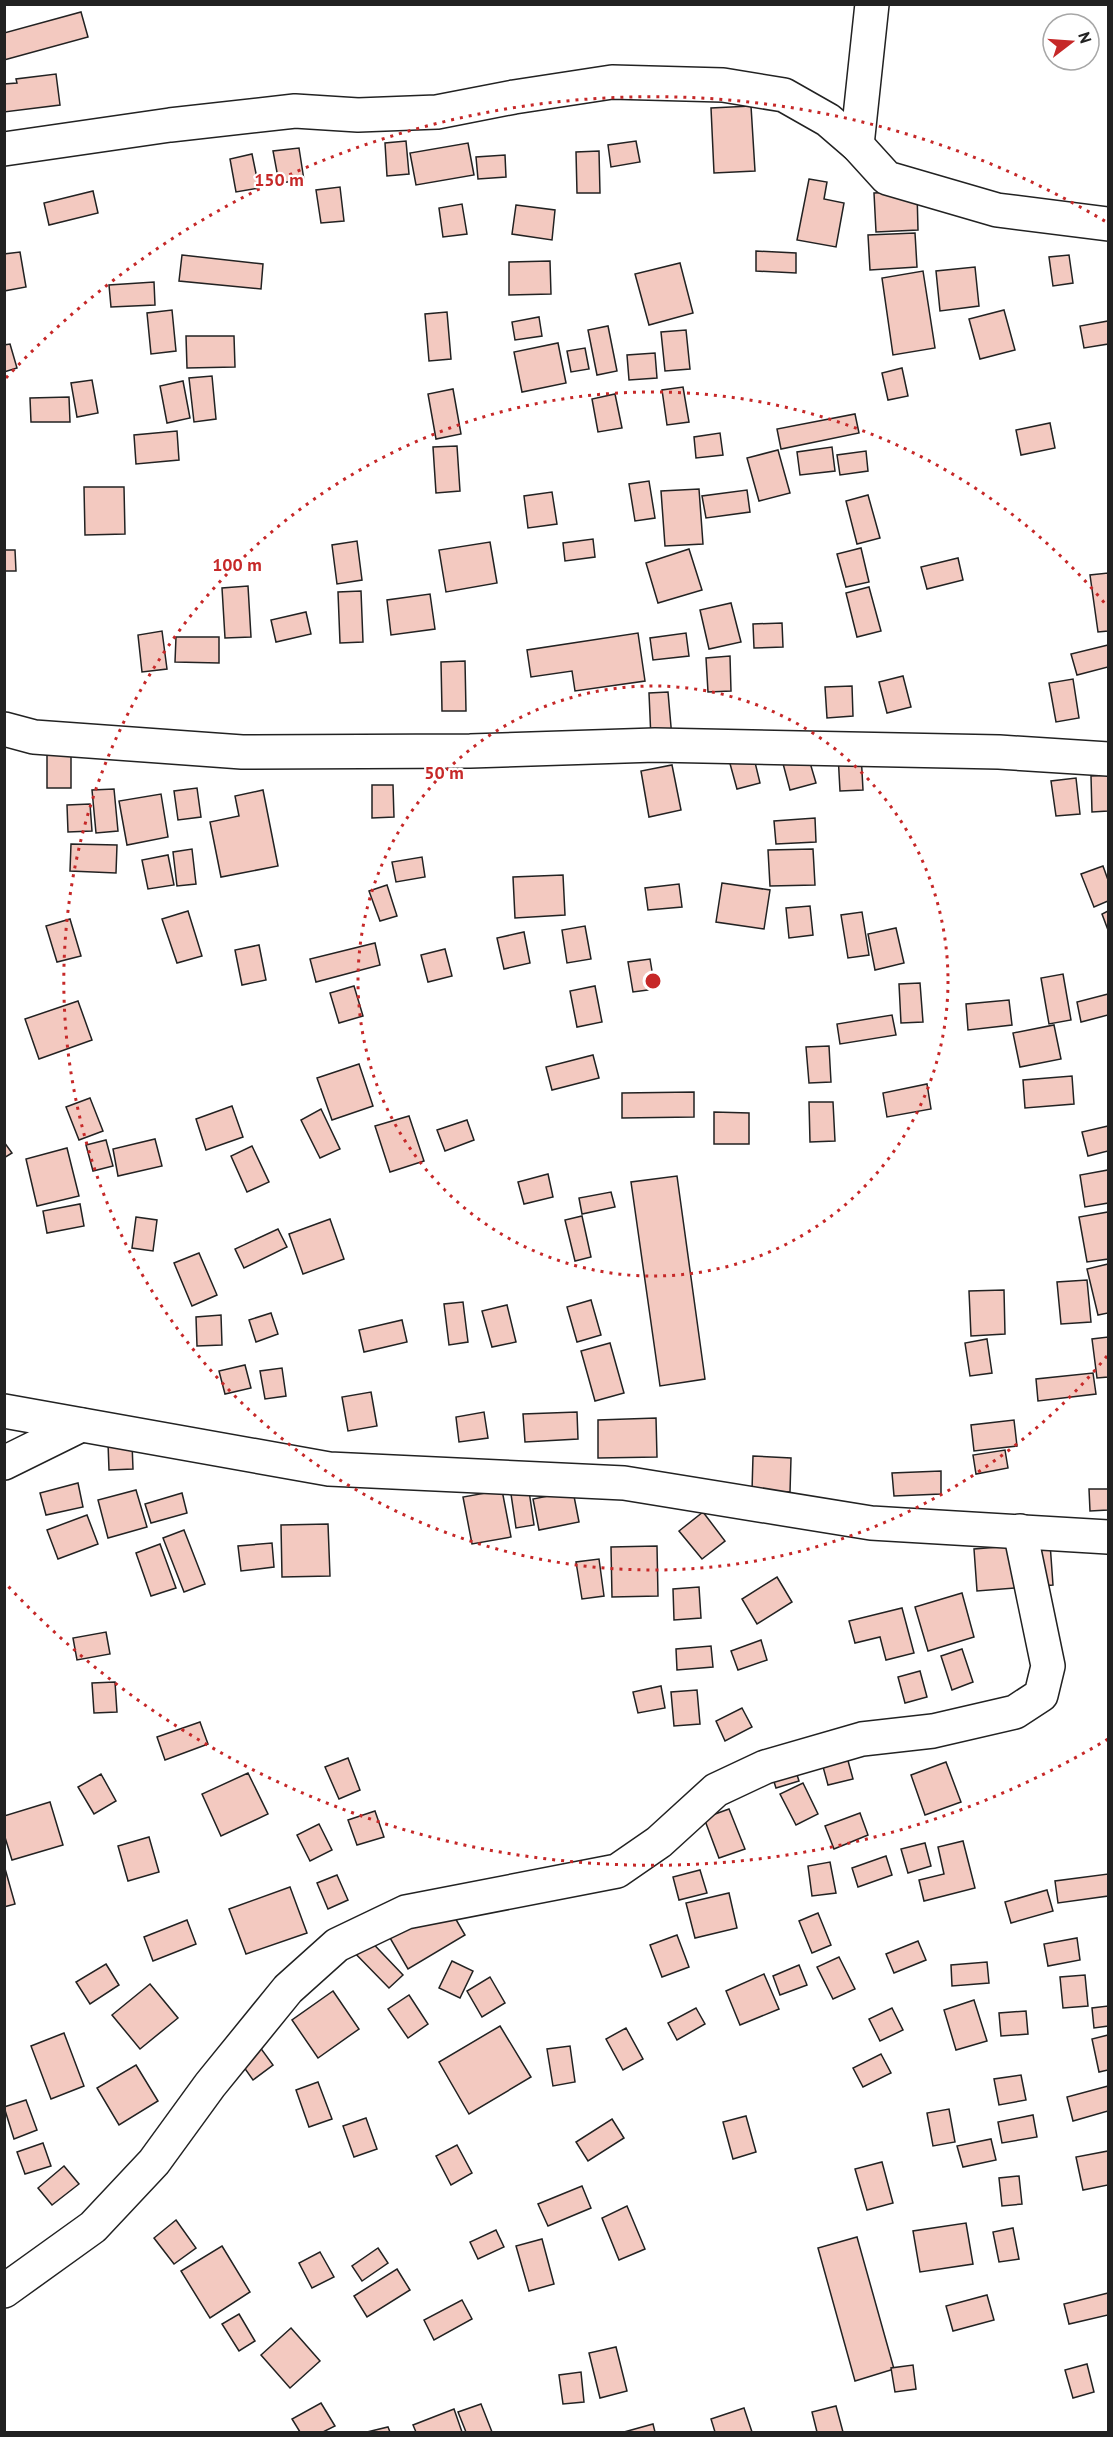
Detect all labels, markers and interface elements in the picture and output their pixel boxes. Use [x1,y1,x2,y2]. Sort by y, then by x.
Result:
north arrow [1041,12,1101,72]
text: N [1074,30,1096,46]
text: 150 m [254,168,304,191]
text: 100 m [212,553,262,576]
text: 50 m [424,761,464,784]
centre of rings [643,971,663,991]

